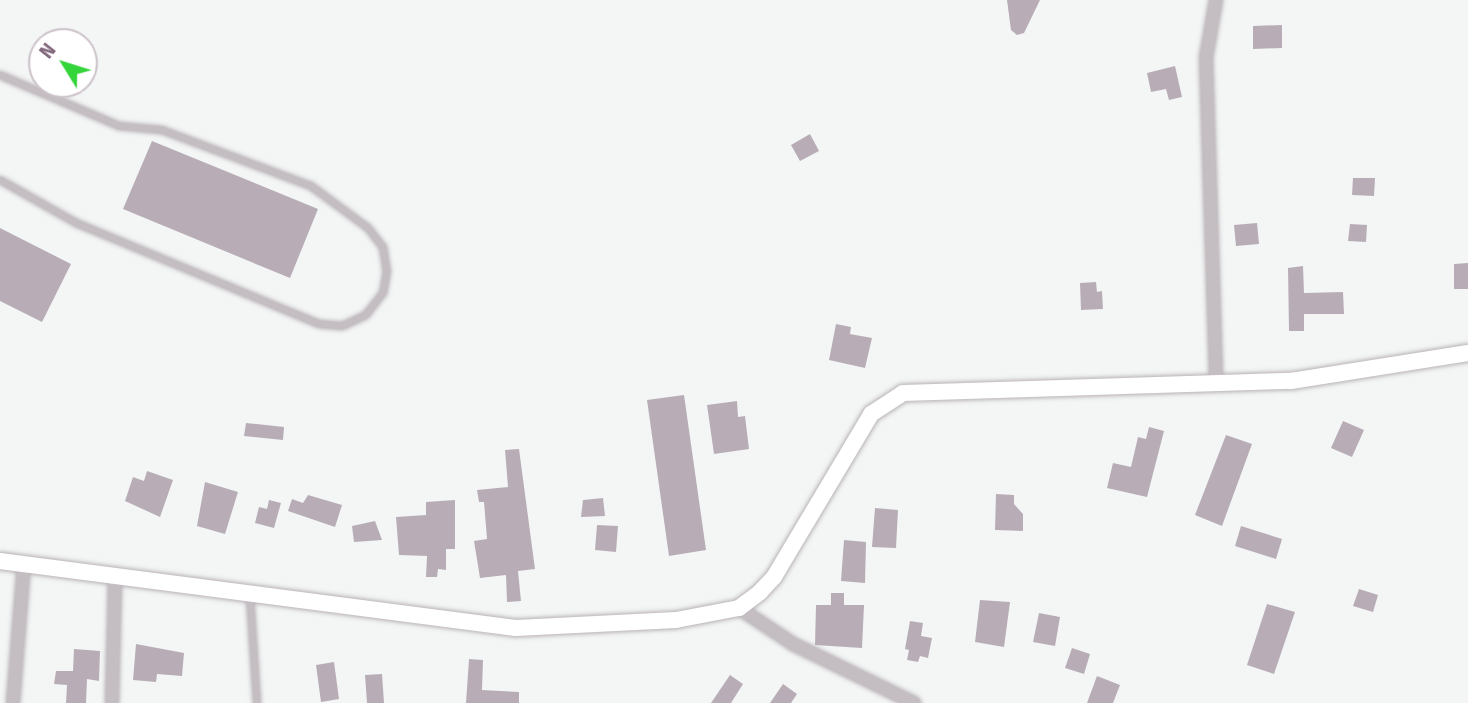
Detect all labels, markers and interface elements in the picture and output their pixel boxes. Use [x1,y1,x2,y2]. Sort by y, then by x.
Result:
north arrow [28,28,98,98]
text: N [35,39,61,63]

